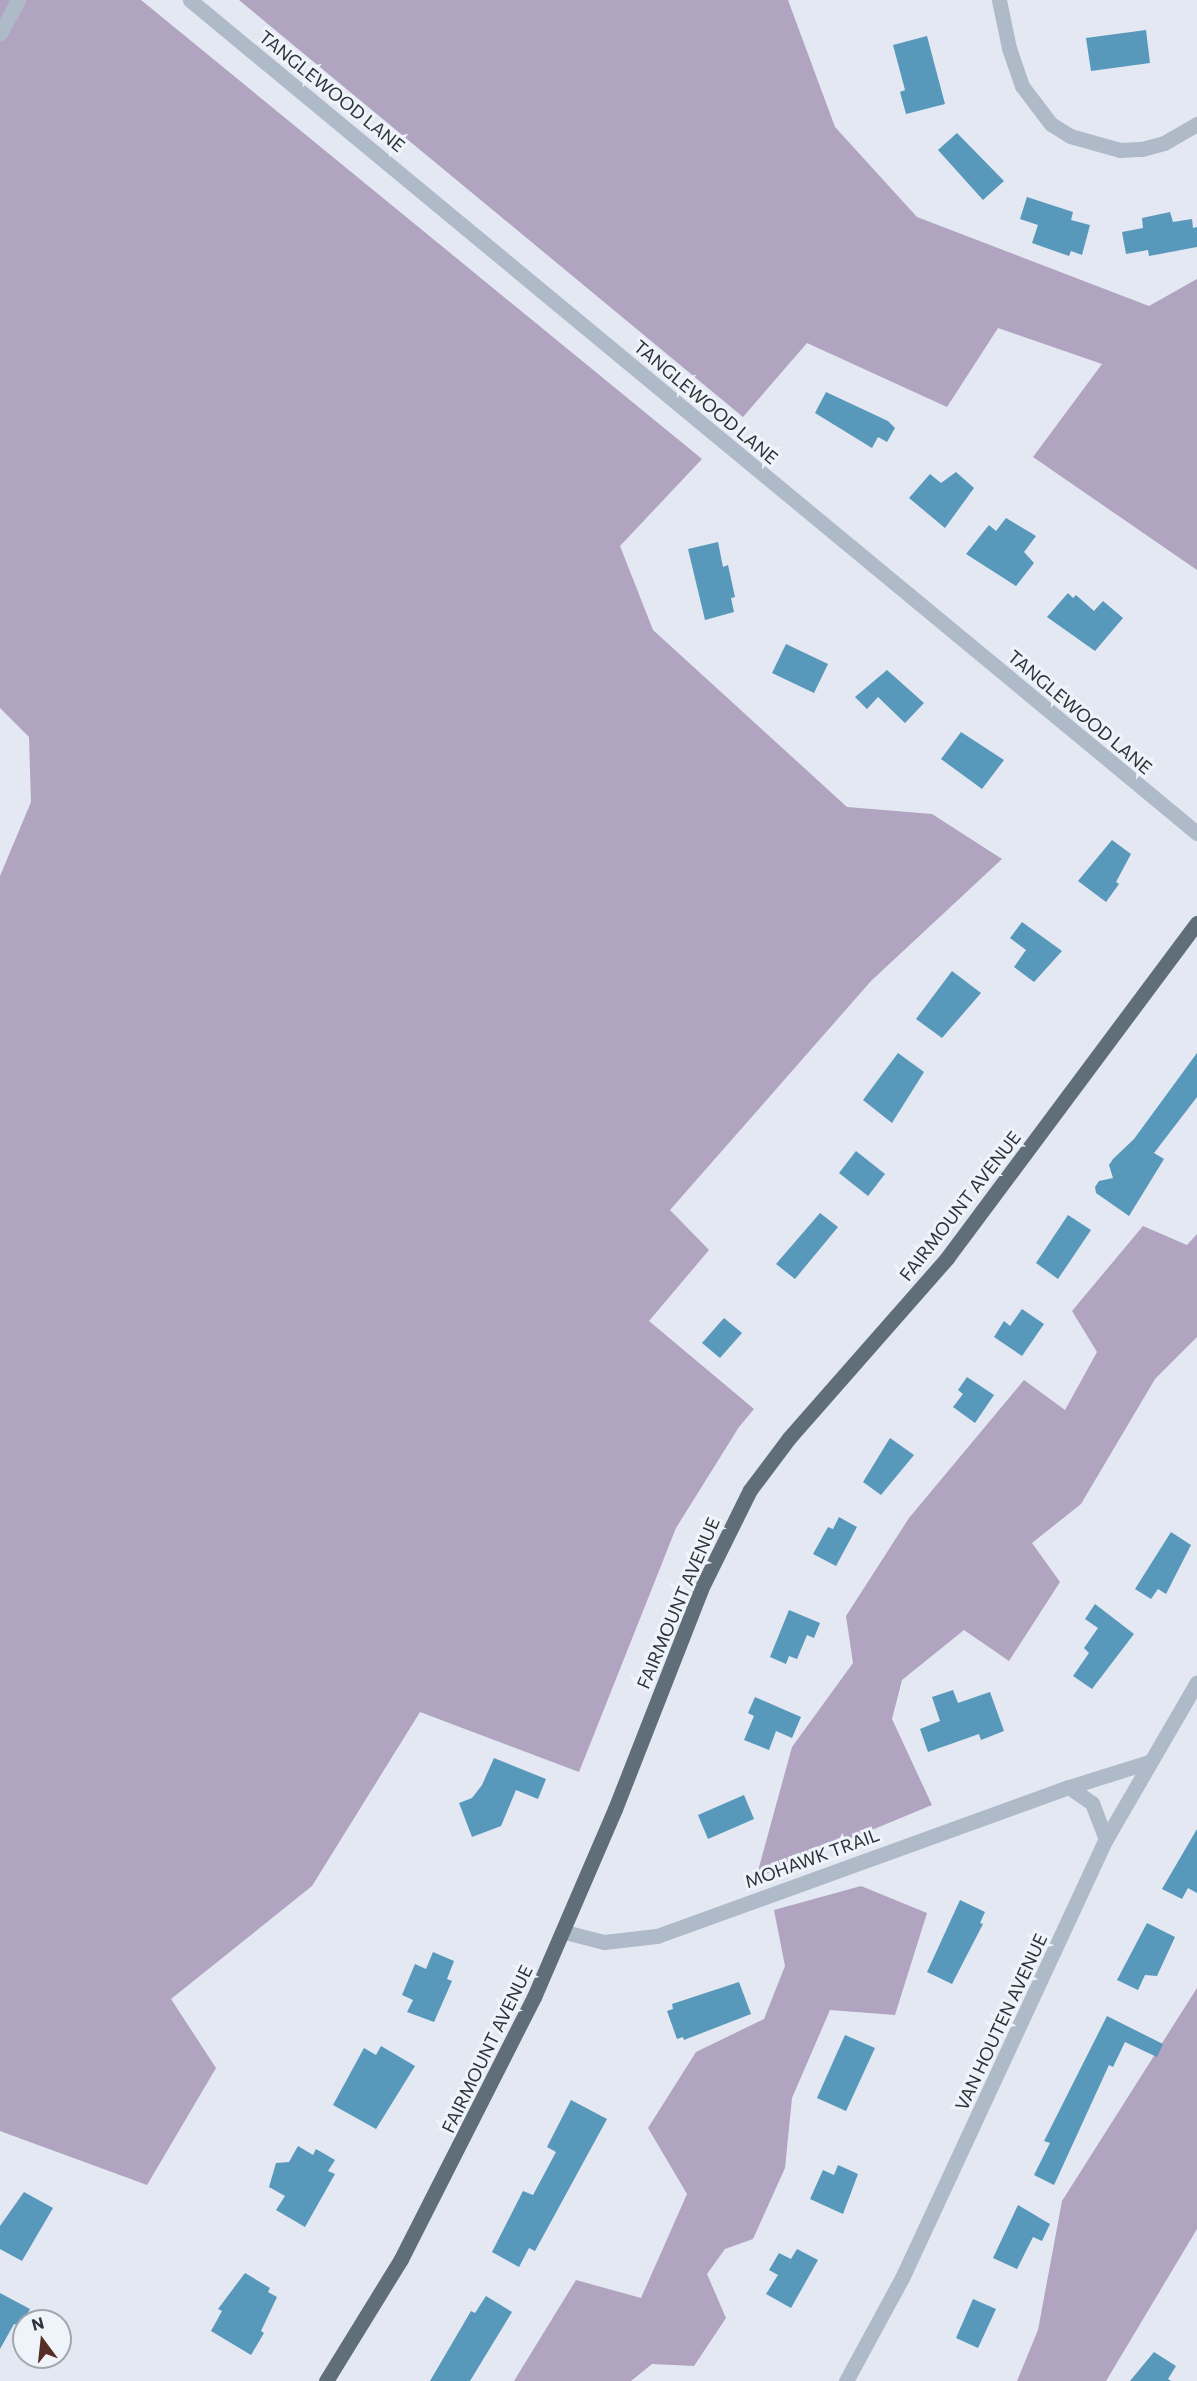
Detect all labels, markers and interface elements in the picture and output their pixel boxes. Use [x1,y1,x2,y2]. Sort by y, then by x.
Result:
street label: TANGLEWOOD LANE [255,26,409,156]
street label: TANGLEWOOD LANE [630,335,782,469]
street label: TANGLEWOOD LANE [1004,645,1156,779]
street label: FAIRMOUNT AVENUE [895,1127,1025,1285]
street label: FAIRMOUNT AVENUE [632,1514,724,1692]
street label: MOHAWK TRAIL [742,1824,882,1892]
street label: VAN HOUTEN AVENUE [951,1930,1051,2114]
street label: FAIRMOUNT AVENUE [437,1962,537,2136]
north arrow [12,2309,72,2369]
text: N [29,2312,46,2334]

